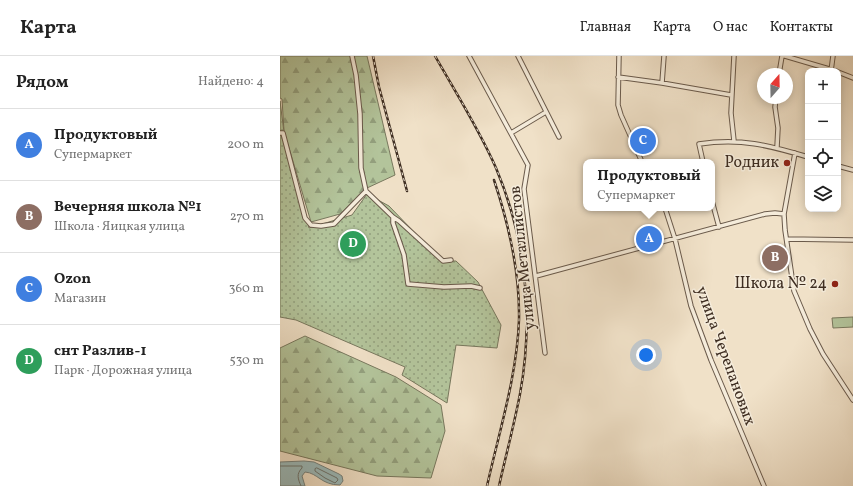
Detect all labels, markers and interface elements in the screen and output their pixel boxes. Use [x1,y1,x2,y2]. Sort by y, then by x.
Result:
text: Карта [20,15,77,41]
text: Главная [580,18,631,37]
text: Карта [653,18,691,37]
text: О нас [713,18,748,37]
text: Контакты [770,18,833,37]
north arrow [757,68,793,104]
map controls [805,68,841,212]
button: + [805,68,841,104]
text: Рядом [16,71,69,94]
text: Найдено: 4 [198,73,264,91]
button: − [805,104,841,140]
text: Продуктовый [54,125,157,146]
pin: C [630,126,656,156]
text: A [24,136,34,154]
text: 200 m [227,136,264,154]
button: locate [805,140,841,176]
text: Супермаркет [54,146,132,164]
place label: Родник [724,152,779,174]
marker: Родник [782,158,792,168]
popup [583,159,715,211]
text: Продуктовый [597,166,701,187]
button: layers [805,176,841,212]
street label: улица Металлистов [504,185,542,331]
text: Супермаркет [597,187,675,205]
text: Вечерняя школа №1 [54,197,202,218]
text: B [25,208,33,226]
text: 270 m [230,208,264,226]
text: Школа · Яицкая улица [54,218,185,236]
pin: A [636,224,662,254]
pin: D [340,229,366,259]
pin: B [762,243,788,273]
text: Ozon [54,269,91,290]
place label: Школа № 24 [735,273,827,295]
marker: Школа № 24 [830,279,840,289]
text: C [25,280,33,298]
text: 360 m [229,280,264,298]
street label: улица Черепановых [690,283,760,429]
text: Магазин [54,290,106,308]
text: снт Разлив-1 [54,341,146,362]
your location [636,345,656,365]
text: D [24,352,34,370]
text: 530 m [229,352,264,370]
text: Парк · Дорожная улица [54,362,192,380]

